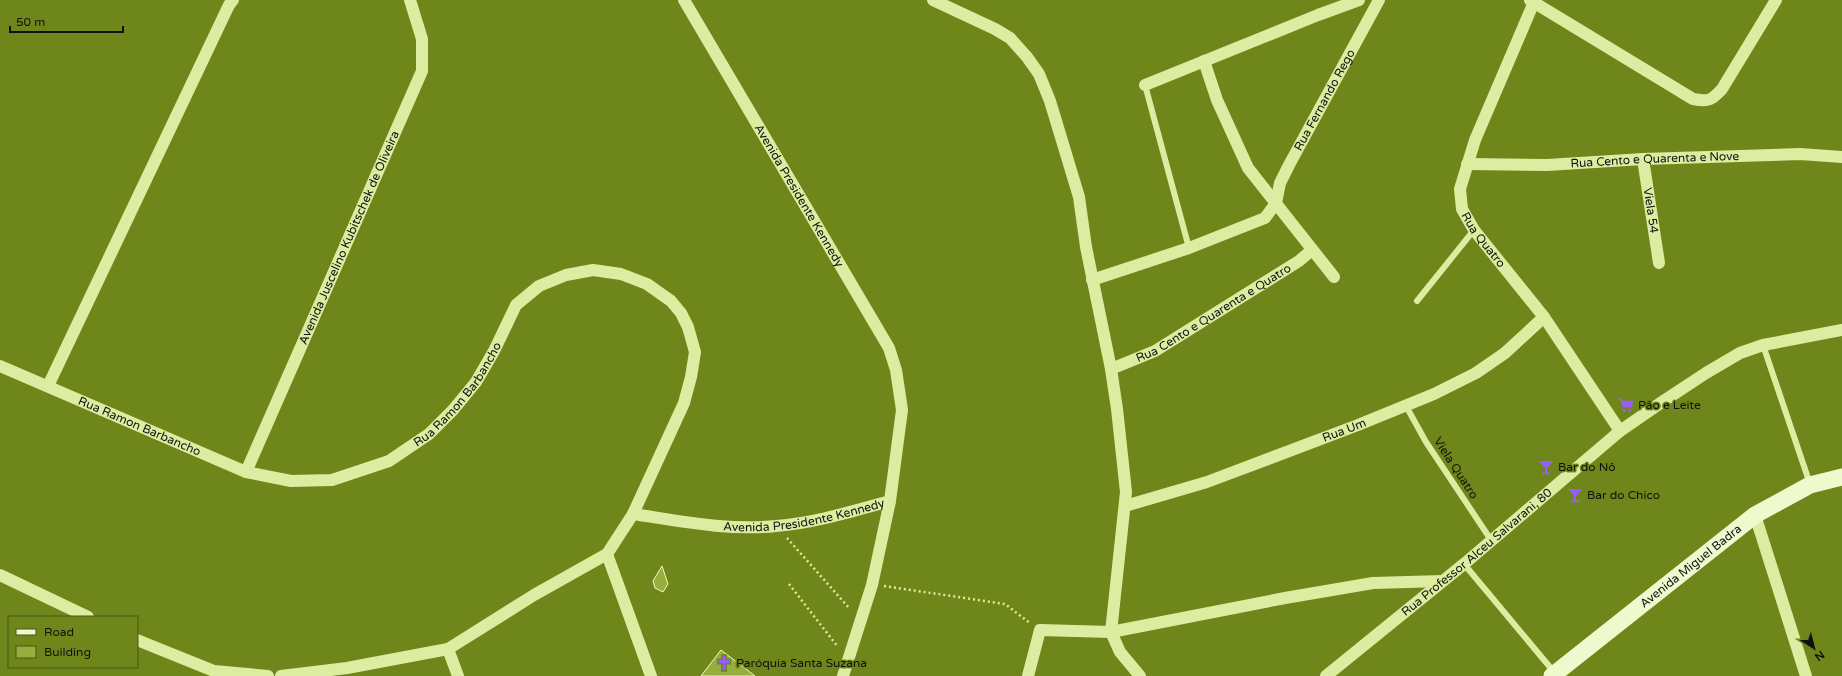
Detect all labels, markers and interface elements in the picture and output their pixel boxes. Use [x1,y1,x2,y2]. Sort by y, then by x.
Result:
scale bar [10,8,123,34]
text: 50 m [16,15,45,29]
street label: Rua Fernando Rego [1291,47,1358,153]
street label: Avenida Presidente Kennedy [752,122,847,270]
street label: Avenida Juscelino Kubitschek de Oliveira [296,129,402,347]
street label: Rua Cento e Quarenta e Nove [1570,149,1740,171]
street label: Viela 54 [1640,187,1661,235]
street label: Rua Quatro [1458,210,1508,270]
street label: Rua Cento e Quarenta e Quatro [1134,261,1294,365]
street label: Rua Ramon Barbancho [411,340,504,449]
street label: Rua Ramon Barbancho [76,394,203,459]
supermarket icon: Pão e Leite [1617,396,1635,414]
place label: Pão e Leite [1638,398,1701,412]
street label: Rua Um [1320,416,1368,445]
street label: Viela Quatro [1431,435,1481,501]
bar icon: Bar do Nô [1537,458,1555,476]
place label: Bar do Nô [1558,460,1616,474]
street label: Rua Professor Alceu Salvarani, 80 [1399,485,1555,619]
bar icon: Bar do Chico [1566,486,1584,504]
place label: Bar do Chico [1587,488,1660,502]
street label: Avenida Presidente Kennedy [723,496,887,534]
street label: Avenida Miguel Badra [1637,521,1744,611]
legend [8,616,138,668]
text: Road [44,625,74,639]
north arrow [1794,628,1834,668]
text: Building [44,645,91,659]
text: N [1812,648,1827,664]
church icon: Paróquia Santa Suzana [715,654,733,672]
place label: Paróquia Santa Suzana [736,656,867,670]

